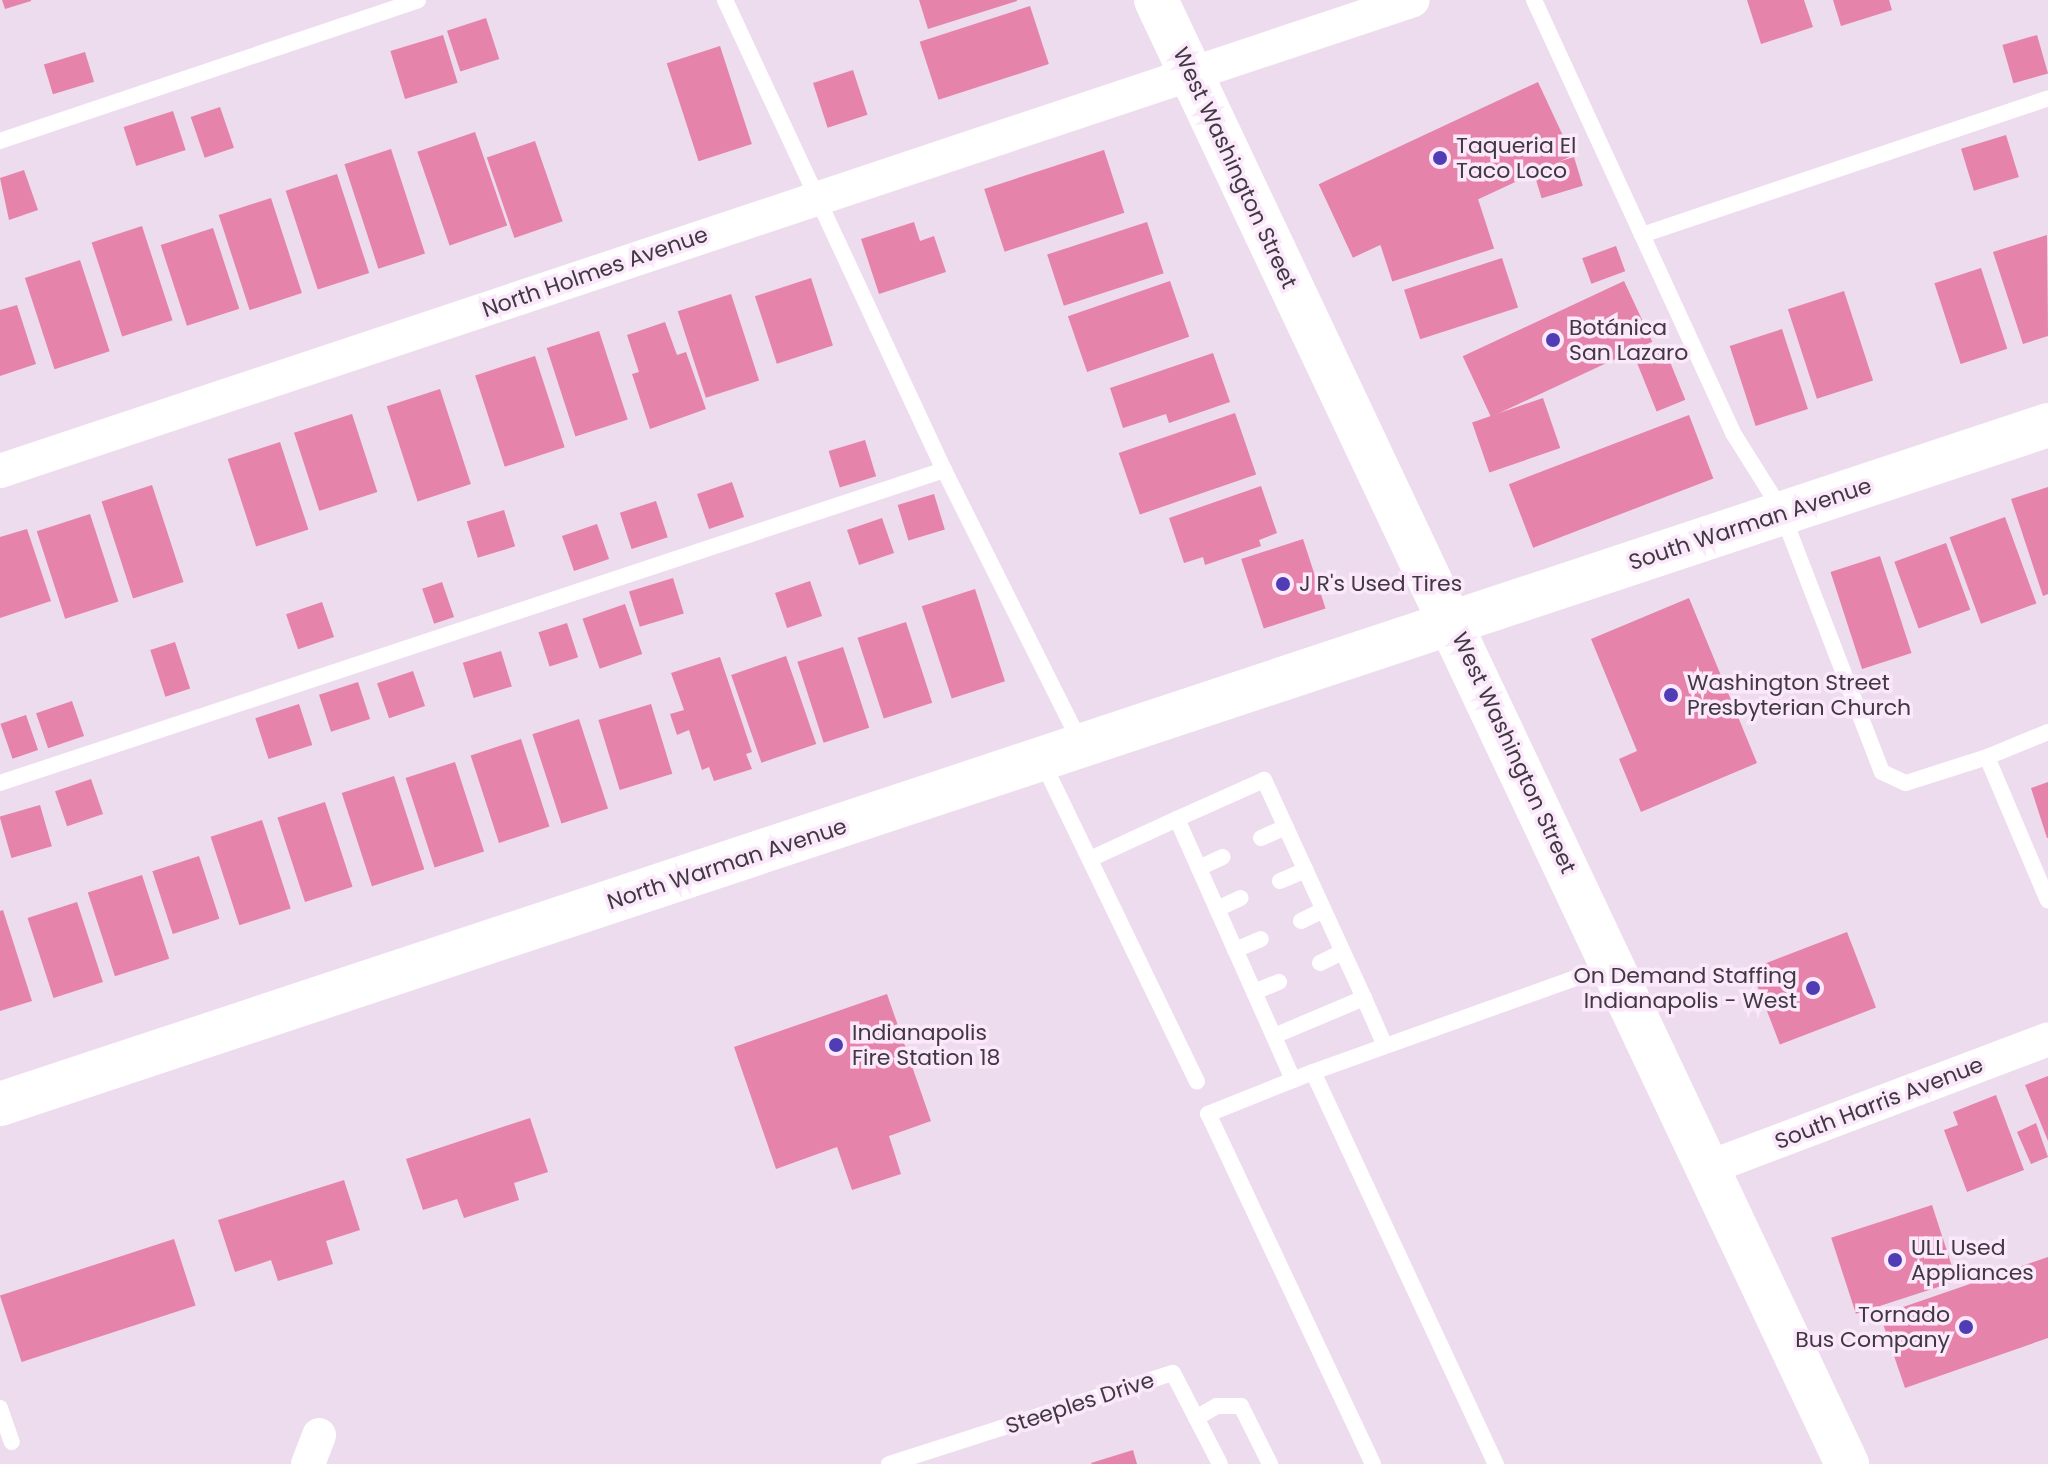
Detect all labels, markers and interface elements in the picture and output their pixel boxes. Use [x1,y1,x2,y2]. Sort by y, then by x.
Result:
street label: West Washington Street [1167,43,1303,293]
place label: Taqueria El Taco Loco [1456,132,1576,184]
marker: Taqueria El Taco Loco [1431,149,1449,167]
street label: North Holmes Avenue [479,221,711,323]
place label: Botánica San Lazaro [1569,314,1688,366]
marker: Botánica San Lazaro [1544,331,1562,349]
street label: South Warman Avenue [1625,472,1875,576]
place label: J R's Used Tires [1299,571,1462,597]
marker: J R's Used Tires [1274,575,1292,593]
street label: West Washington Street [1446,628,1582,878]
place label: Washington Street Presbyterian Church [1687,669,1911,720]
marker: Washington Street Presbyterian Church [1662,686,1680,704]
street label: North Warman Avenue [604,813,850,915]
place label: On Demand Staffing Indianapolis - West [1574,962,1797,1014]
marker: On Demand Staffing Indianapolis - West [1804,979,1822,997]
place label: Indianapolis Fire Station 18 [852,1019,1000,1070]
marker: Indianapolis Fire Station 18 [827,1036,845,1054]
street label: South Harris Avenue [1771,1051,1987,1155]
place label: ULL Used Appliances [1911,1234,2034,1286]
marker: ULL Used Appliances [1886,1251,1904,1269]
place label: Tornado Bus Company [1795,1301,1950,1352]
marker: Tornado Bus Company [1957,1318,1975,1336]
street label: Steeples Drive [1002,1367,1158,1439]

